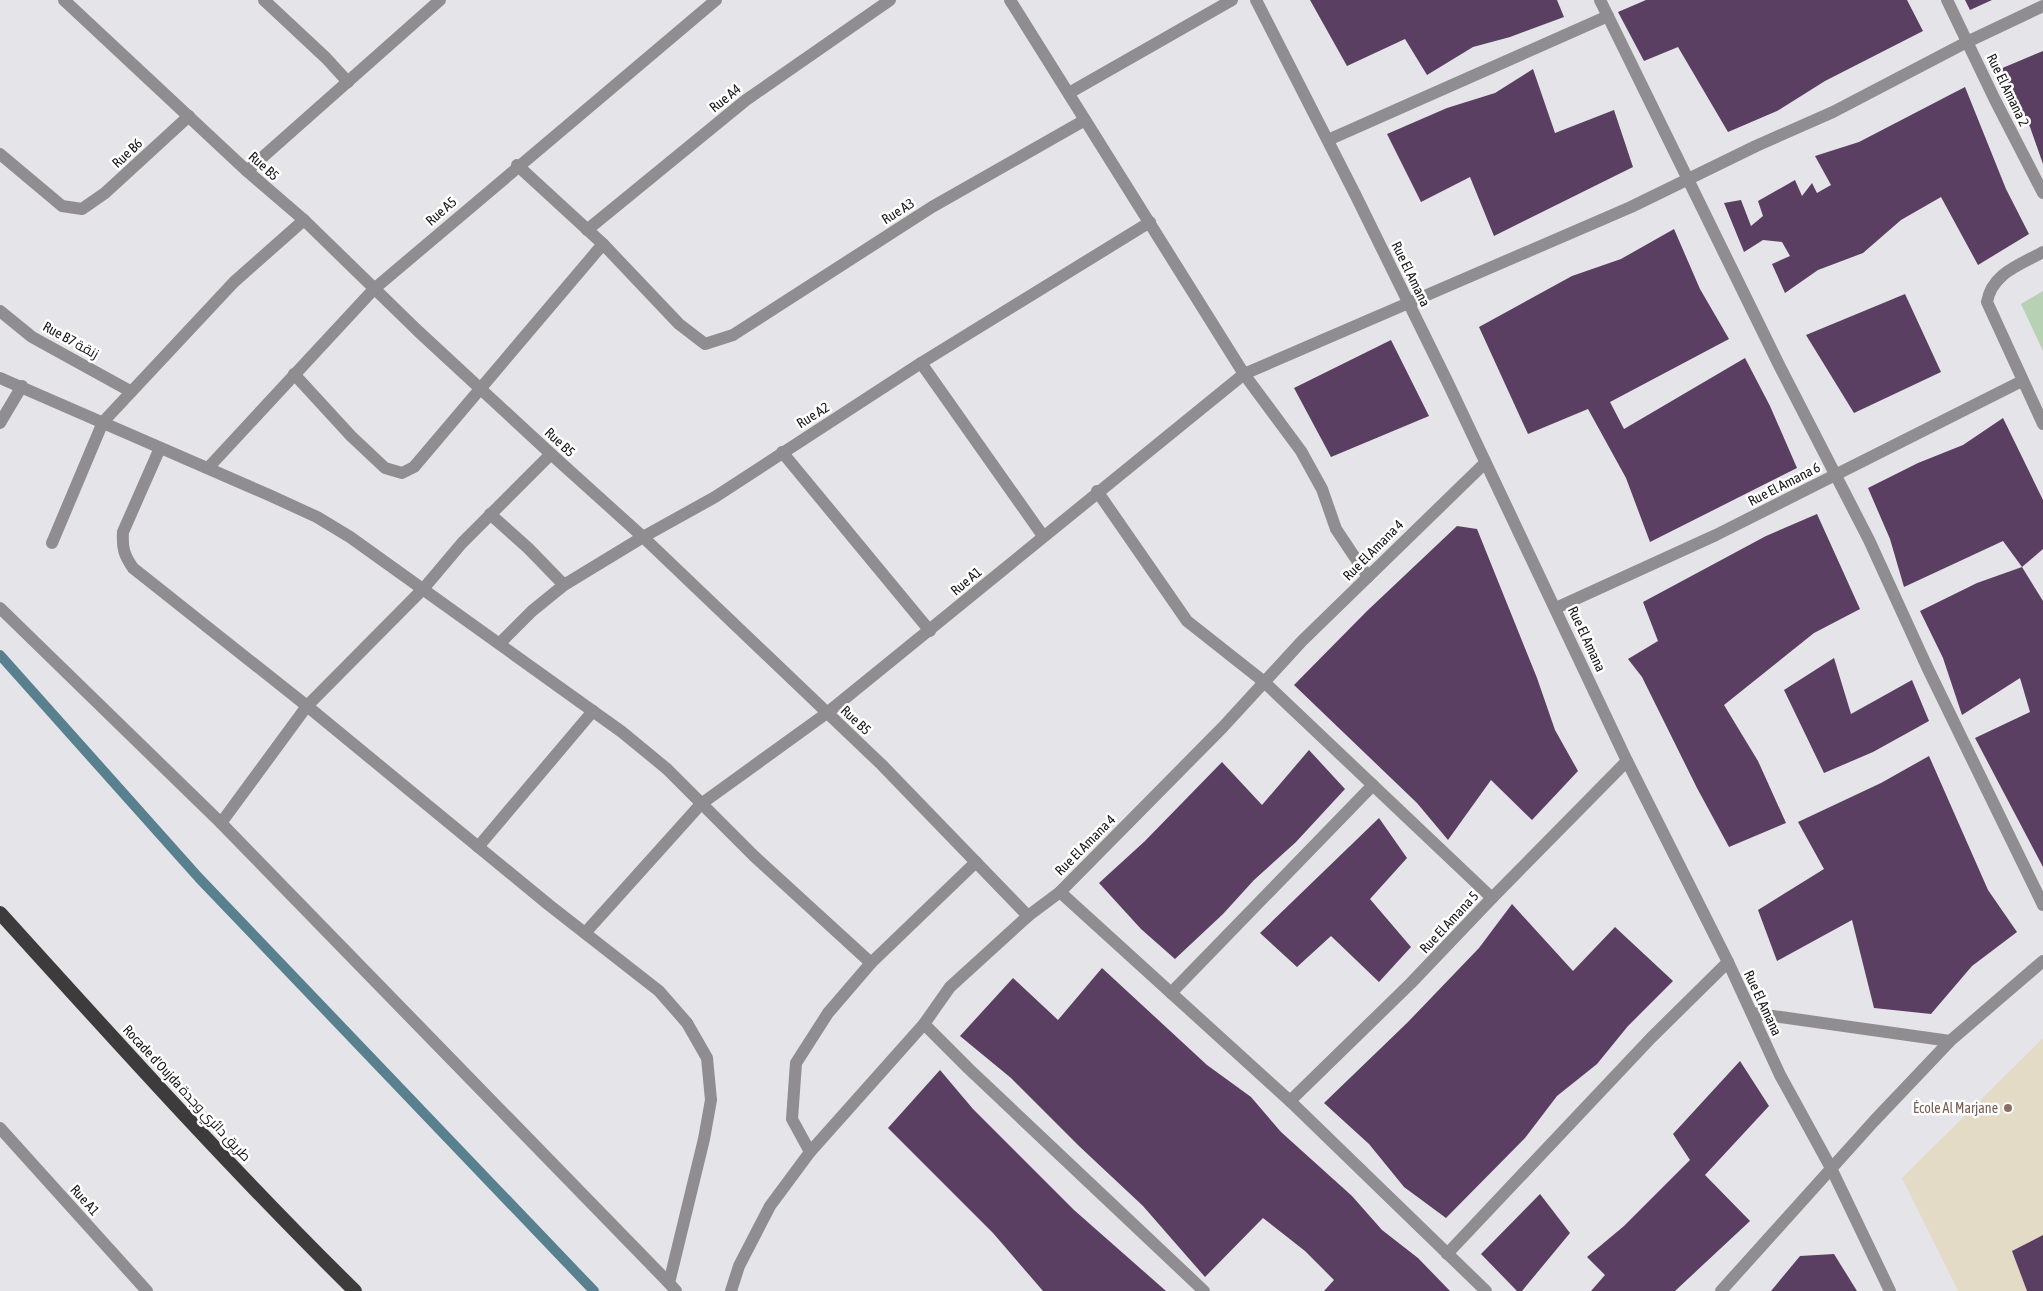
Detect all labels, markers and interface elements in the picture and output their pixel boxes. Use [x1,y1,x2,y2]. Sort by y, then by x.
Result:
street label: Rue El Amana 2 [1984,51,2032,129]
street label: Rue A4 [706,80,744,115]
street label: Rue B6 [109,135,146,171]
street label: Rue B5 [246,148,282,184]
street label: Rue A5 [422,193,460,229]
street label: Rue A3 [879,195,917,227]
street label: Rue El Amana [1388,239,1434,309]
street label: Rue B7 زنقة [40,318,102,362]
street label: Rue A2 [794,399,832,431]
street label: Rue B5 [542,424,578,460]
street label: Rue El Amana 6 [1745,459,1823,509]
street label: Rue El Amana 4 [1339,516,1407,584]
street label: Rue A1 [947,563,985,599]
street label: Rue El Amana [1565,604,1609,674]
street label: Rue B5 [838,702,874,738]
street label: Rue El Amana 4 [1051,811,1119,879]
street label: Rue El Amana 5 [1416,888,1482,956]
street label: Rue El Amana [1741,968,1785,1038]
street label: Rocade d'Oujda طريق دائري وجدة [117,1022,254,1167]
place label: École Al Marjane [1913,1100,1998,1116]
marker: École Al Marjane [2002,1102,2014,1114]
street label: Rue A1 [67,1181,103,1219]

